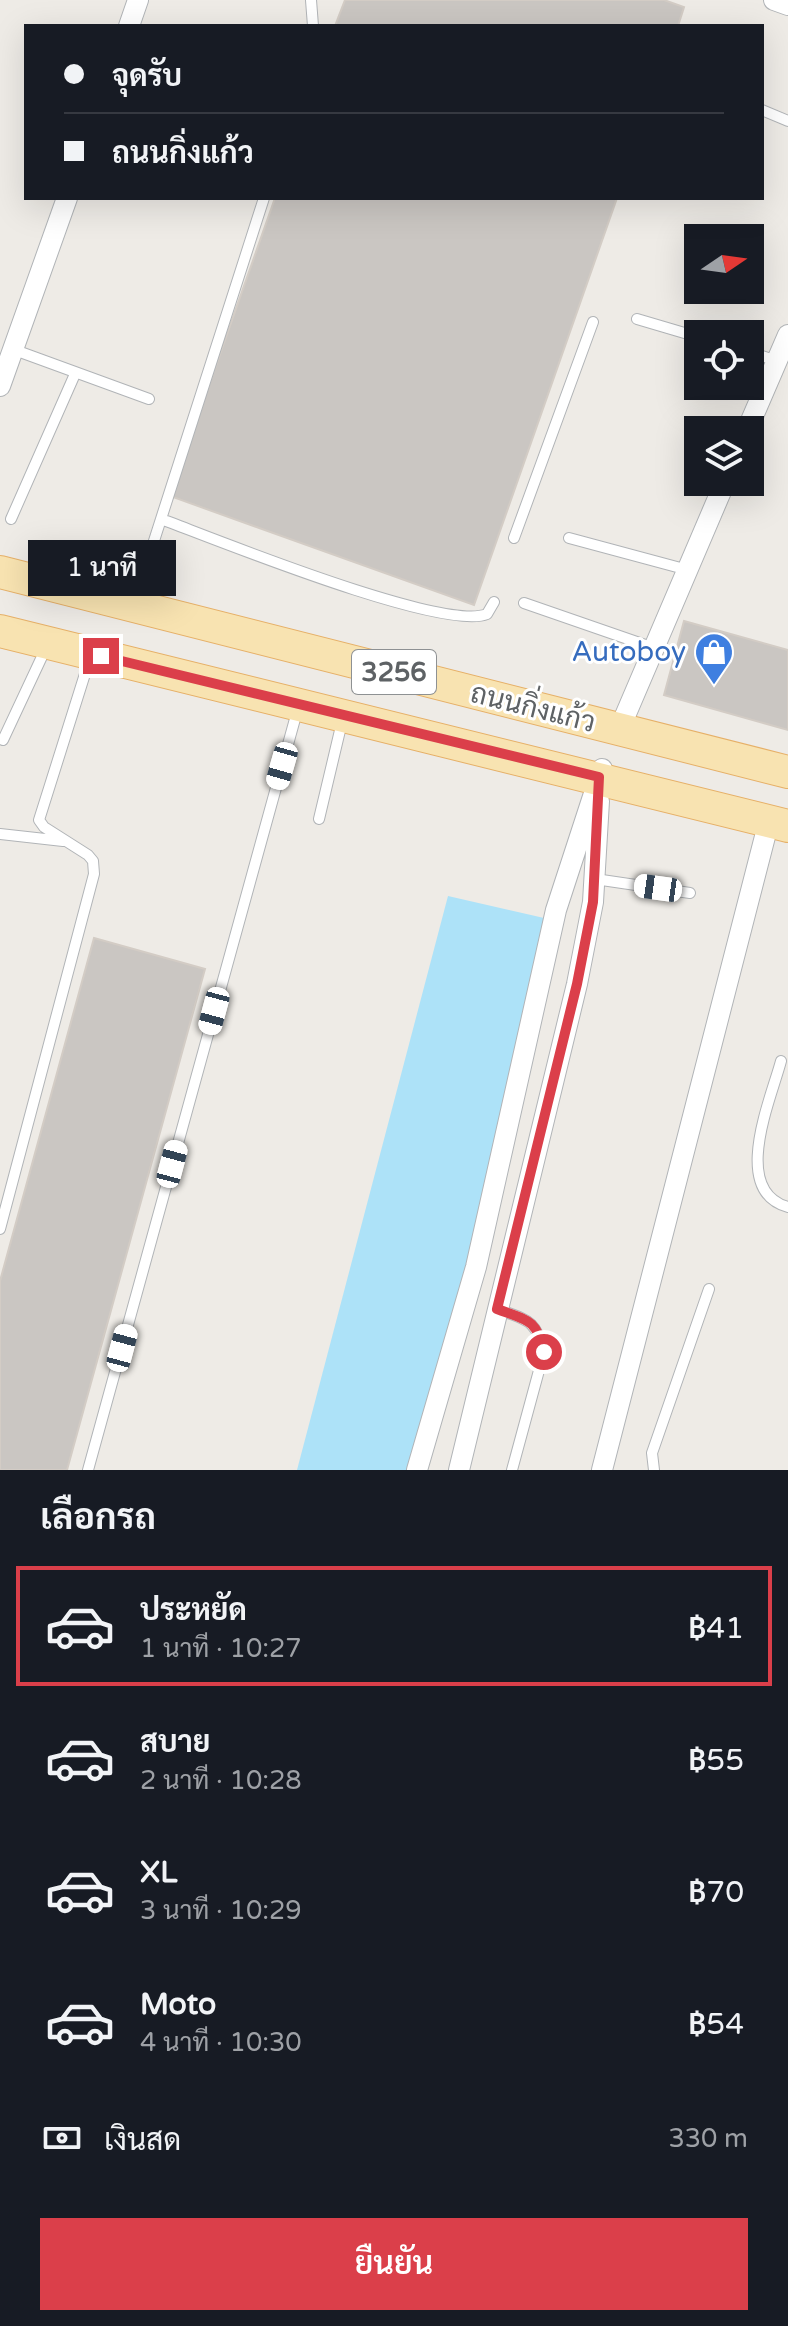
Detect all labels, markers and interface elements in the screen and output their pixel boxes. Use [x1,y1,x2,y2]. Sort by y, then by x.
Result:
text: จุดรับ [112,58,182,95]
text: ถนนกิ่งแก้ว [112,135,254,172]
north arrow [684,224,764,304]
map controls [684,224,764,496]
button: locate [684,320,764,400]
button: layers [684,416,764,496]
callout: 1 นาที [27,540,175,596]
text: 1 นาที [67,552,137,583]
shop icon: Autoboy [693,631,735,686]
place label: Autoboy [571,635,686,669]
route end [83,638,119,674]
road number: 3256 [352,650,436,694]
street label: ถนนกิ่งแก้ว [467,670,601,740]
car [264,740,300,792]
car [633,873,683,903]
car [196,985,232,1037]
car [154,1138,190,1190]
car [104,1322,140,1374]
route start [526,1334,562,1370]
text: เลือกรถ [40,1496,156,1539]
icon: car [44,1590,116,1662]
text: ประหยัด [140,1592,247,1629]
text: ฿41 [688,1610,744,1647]
text: 1 นาที · 10:27 [140,1633,302,1664]
icon: car [44,1722,116,1794]
text: สบาย [140,1724,210,1761]
text: ฿55 [688,1742,744,1779]
text: 2 นาที · 10:28 [140,1765,302,1796]
icon: car [44,1854,116,1926]
text: XL [140,1854,177,1891]
text: ฿70 [688,1874,744,1911]
text: 3 นาที · 10:29 [140,1895,302,1926]
icon: car [44,1986,116,2058]
text: Moto [140,1986,216,2023]
text: ฿54 [688,2006,744,2043]
text: 4 นาที · 10:30 [140,2027,302,2058]
icon: cash [40,2116,84,2160]
text: เงินสด [104,2122,181,2159]
text: 330 m [668,2123,748,2154]
button: ยืนยัน [40,2218,748,2310]

